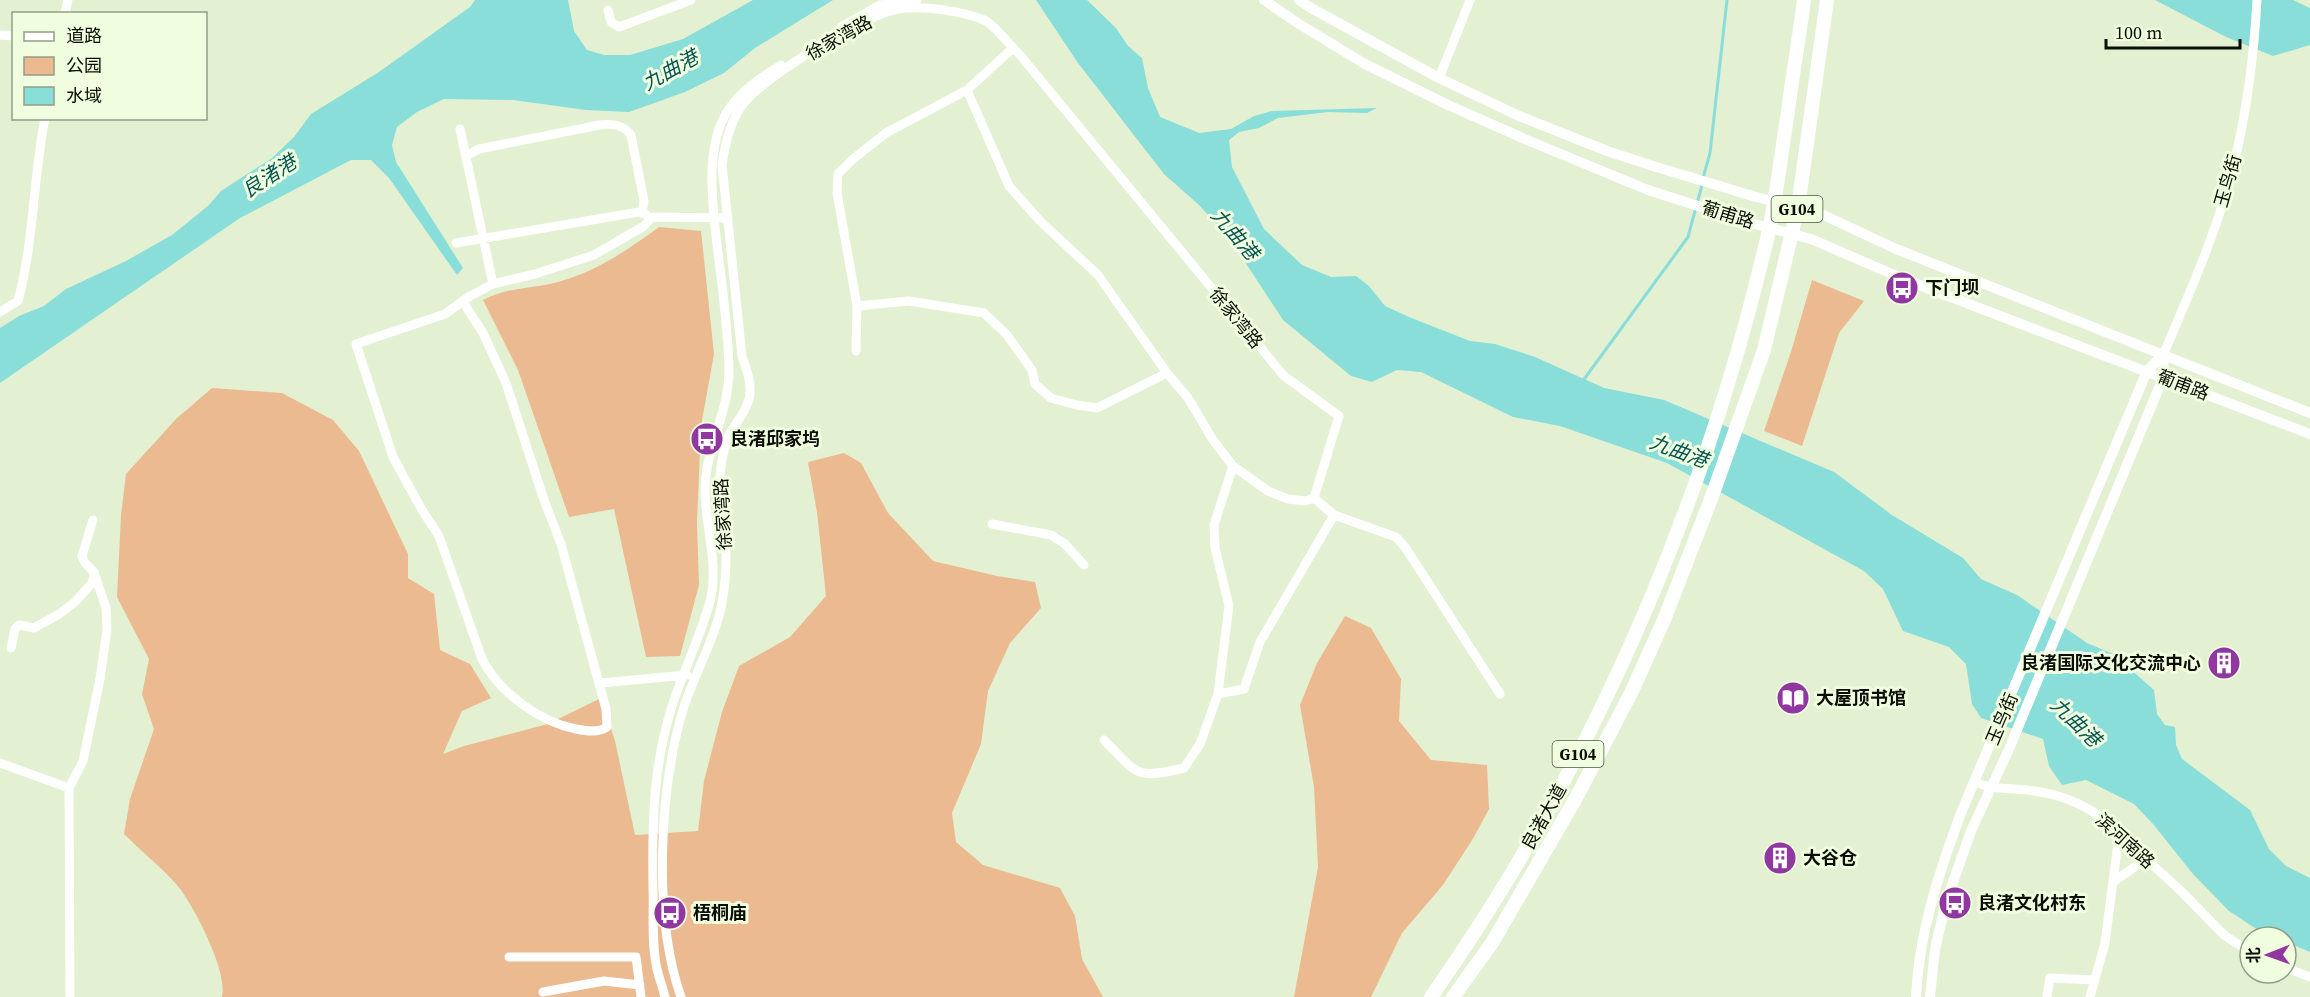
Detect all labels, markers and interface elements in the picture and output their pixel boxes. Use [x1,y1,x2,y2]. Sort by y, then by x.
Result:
street label: 徐家湾路 [801,9,876,66]
legend [12,12,207,120]
scale bar [2106,12,2240,50]
text: 100 m [2115,20,2162,45]
text: 道路 [66,23,102,48]
water label: 九曲港 [637,42,706,97]
text: 公园 [66,53,102,78]
text: 水域 [66,83,102,108]
water label: 良渚港 [236,146,304,204]
street label: 玉鸟街 [2208,151,2247,210]
street label: 葡甫路 [1699,195,1758,234]
road number: G104 [1772,196,1822,222]
water label: 九曲港 [1205,202,1267,268]
bus stop icon: 下门坝 [1884,270,1920,306]
place label: 下门坝 [1925,275,1979,300]
street label: 徐家湾路 [1204,282,1269,354]
street label: 葡甫路 [2153,363,2213,406]
bus stop icon: 良渚邱家坞 [689,421,725,457]
place label: 良渚邱家坞 [730,426,820,451]
water label: 九曲港 [1646,428,1715,475]
street label: 徐家湾路 [708,477,737,551]
building icon: 良渚国际文化交流中心 [2206,645,2242,681]
place label: 良渚国际文化交流中心 [2021,650,2201,675]
library icon: 大屋顶书馆 [1775,680,1811,716]
place label: 大屋顶书馆 [1816,685,1906,710]
street label: 玉鸟街 [1979,689,2024,749]
water label: 九曲港 [2045,691,2109,755]
road number: G104 [1552,741,1604,767]
street label: 良渚大道 [1515,779,1572,854]
street label: 滨河南路 [2090,807,2160,874]
building icon: 大谷仓 [1762,840,1798,876]
place label: 大谷仓 [1803,845,1857,870]
bus stop icon: 良渚文化村东 [1937,885,1973,921]
place label: 良渚文化村东 [1978,890,2086,915]
bus stop icon: 梧桐庙 [652,895,688,931]
place label: 梧桐庙 [693,900,747,925]
north arrow [2238,925,2298,985]
text: 北 [2242,947,2264,963]

